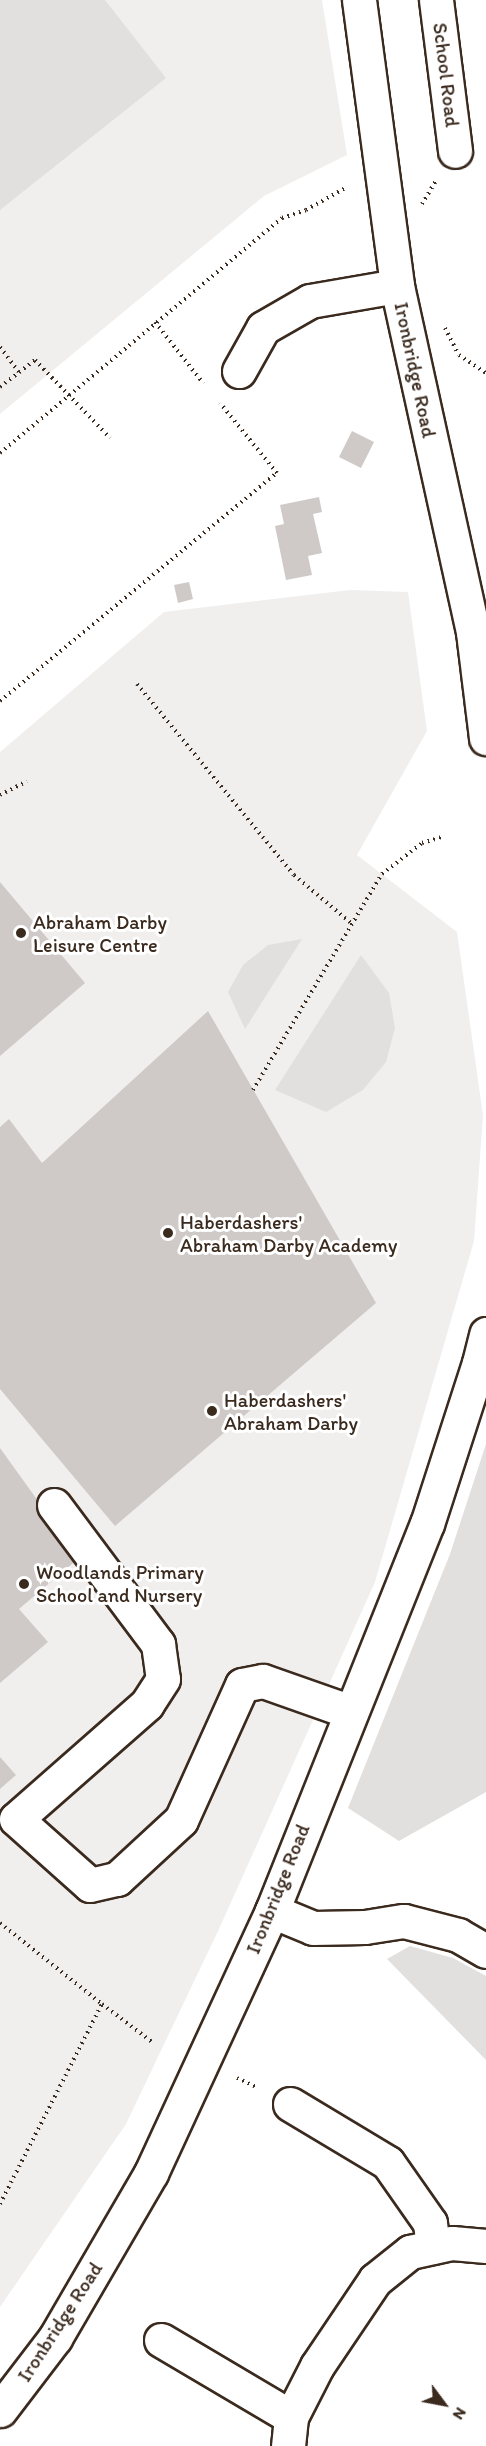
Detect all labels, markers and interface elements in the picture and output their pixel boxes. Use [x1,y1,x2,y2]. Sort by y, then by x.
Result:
street label: School Road [428,22,464,128]
street label: Ironbridge Road [389,300,441,440]
place label: Abraham Darby Leisure Centre [33,910,167,957]
marker: Abraham Darby Leisure Centre [14,926,28,940]
place label: Haberdashers' Abraham Darby Academy [180,1210,398,1257]
marker: Haberdashers' Abraham Darby Academy [161,1226,175,1240]
place label: Haberdashers' Abraham Darby [224,1388,358,1435]
marker: Haberdashers' Abraham Darby [205,1404,219,1418]
place label: Woodlands Primary School and Nursery [36,1560,203,1607]
marker: Woodlands Primary School and Nursery [17,1577,31,1591]
street label: Ironbridge Road [241,1821,315,1957]
street label: Ironbridge Road [12,2258,108,2386]
north arrow [414,2374,474,2434]
text: N [449,2404,471,2423]

